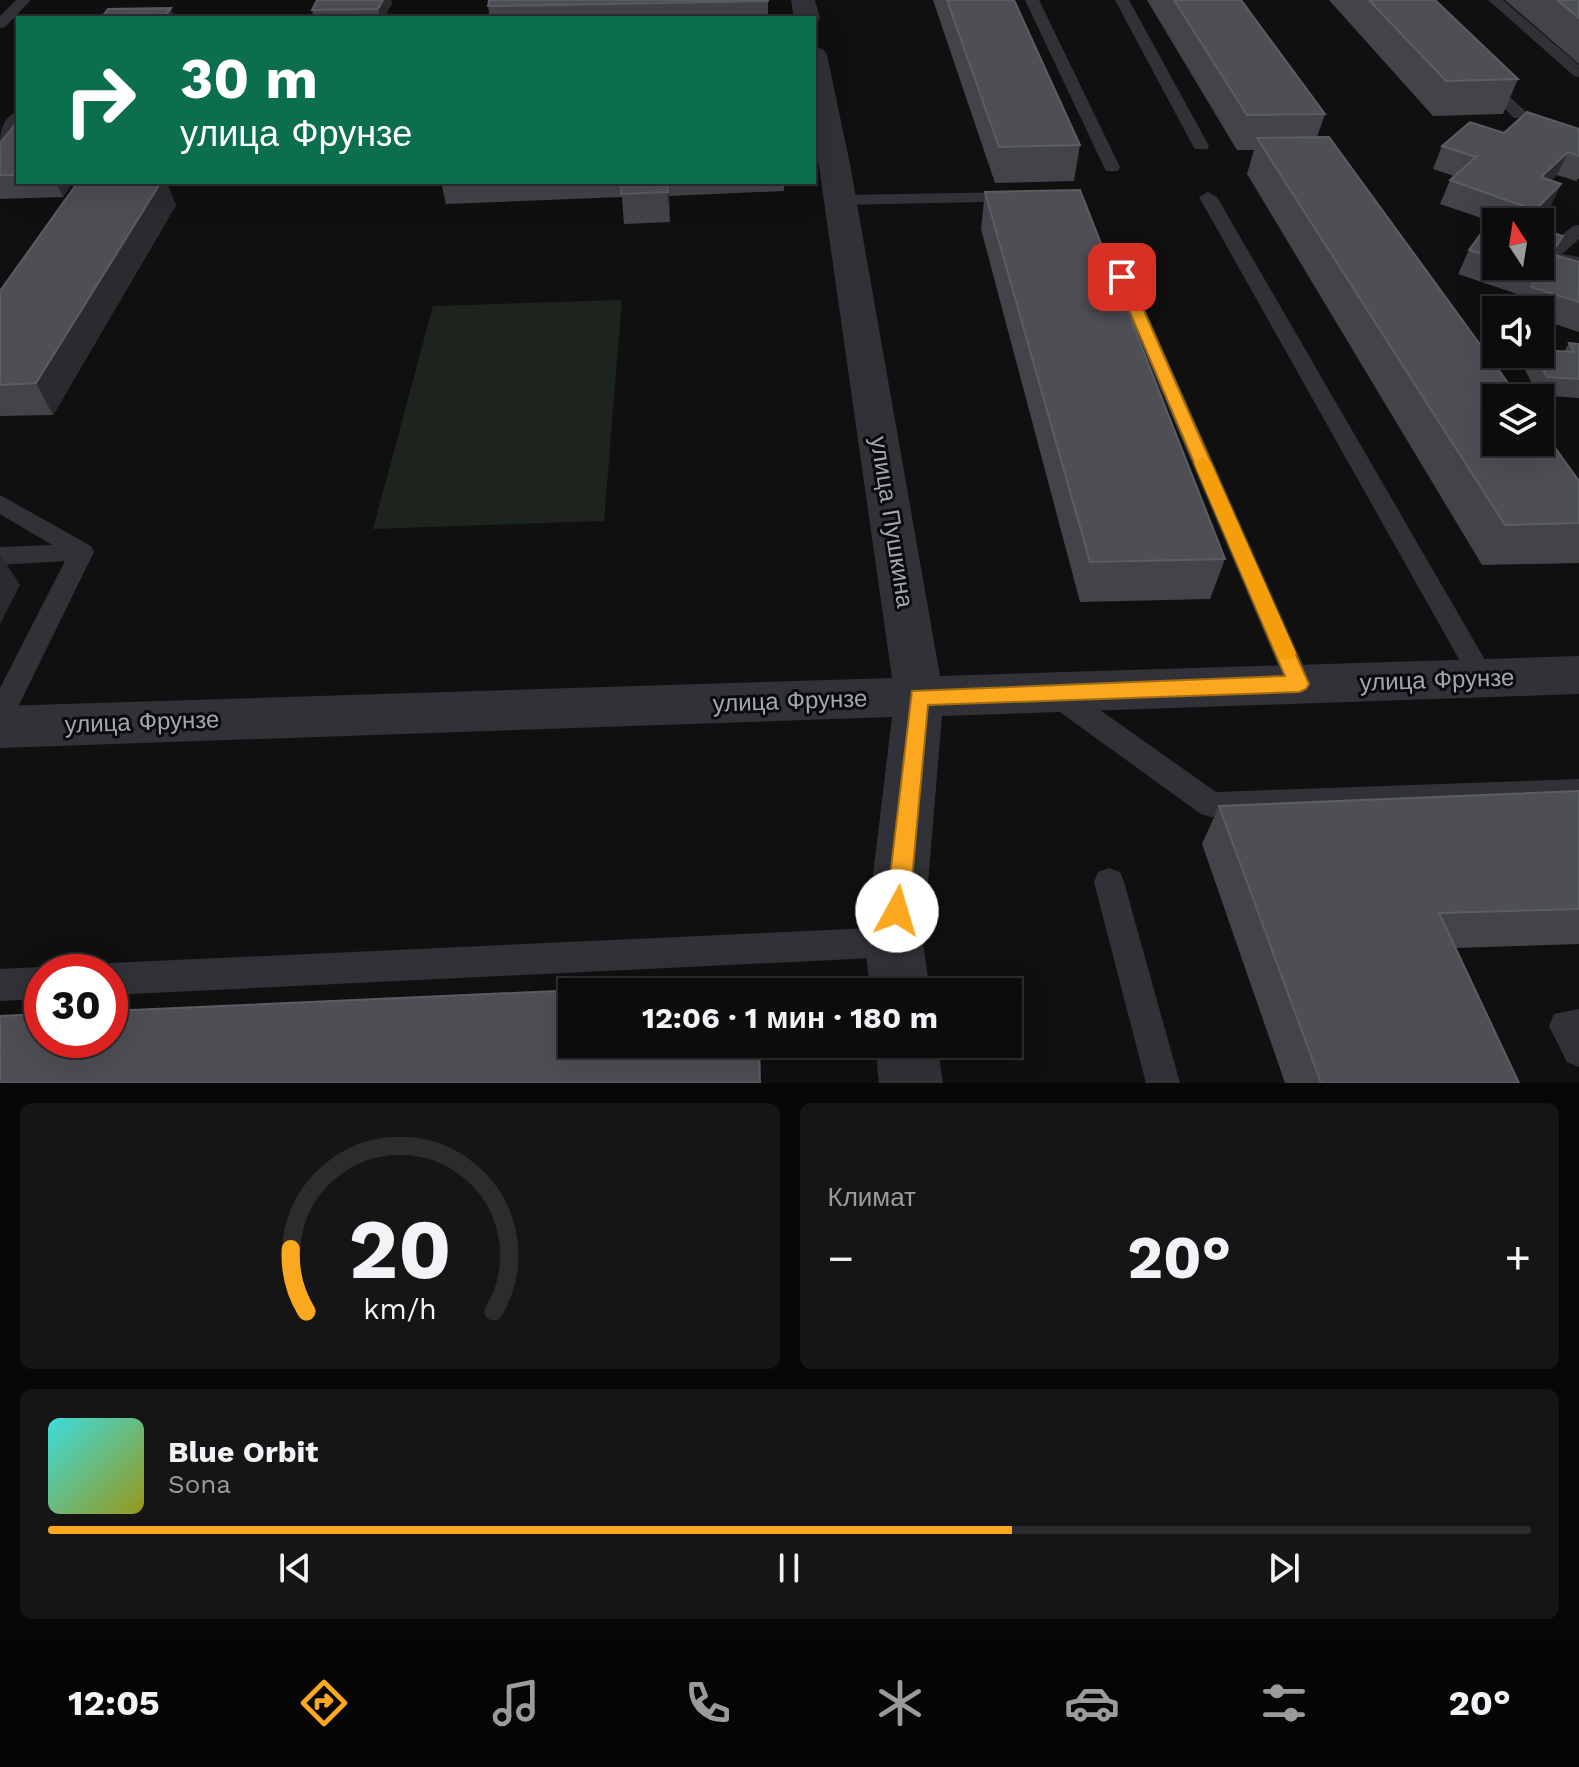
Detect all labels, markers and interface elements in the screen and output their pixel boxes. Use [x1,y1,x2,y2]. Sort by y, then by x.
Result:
text: 30 m [180,46,318,112]
icon: right [48,48,152,152]
text: улица Фрунзе [180,113,412,155]
north arrow [1482,208,1554,280]
map controls [1482,208,1554,456]
pin [1088,243,1156,311]
icon: arrive [1100,255,1144,299]
button: sound [1482,296,1554,368]
button: layers [1482,384,1554,456]
street label: улица Пушкина [865,434,919,610]
street label: улица Фрунзе [1359,663,1515,697]
street label: улица Фрунзе [712,684,868,718]
street label: улица Фрунзе [64,705,220,739]
position arrow [855,869,939,953]
speed limit sign: 30 [24,954,128,1058]
text: 12:06 · 1 мин · 180 m [642,1000,938,1035]
text: Климат [828,1182,916,1212]
text: 20 [348,1201,451,1298]
text: 20° [1127,1222,1231,1293]
text: − [828,1232,854,1284]
text: + [1504,1232,1531,1284]
text: km/h [363,1292,437,1326]
text: Blue Orbit [168,1434,318,1469]
text: Sona [168,1469,231,1499]
icon: previous [273,1546,317,1590]
icon: pause [767,1546,811,1590]
icon: next [1262,1546,1306,1590]
icon: directions [296,1675,352,1731]
icon: music [488,1675,544,1731]
icon: phone [680,1675,736,1731]
icon: climate [872,1675,928,1731]
icon: car [1064,1675,1120,1731]
icon: filters [1256,1675,1312,1731]
text: 12:05 [68,1682,160,1724]
text: 20° [1448,1682,1511,1724]

